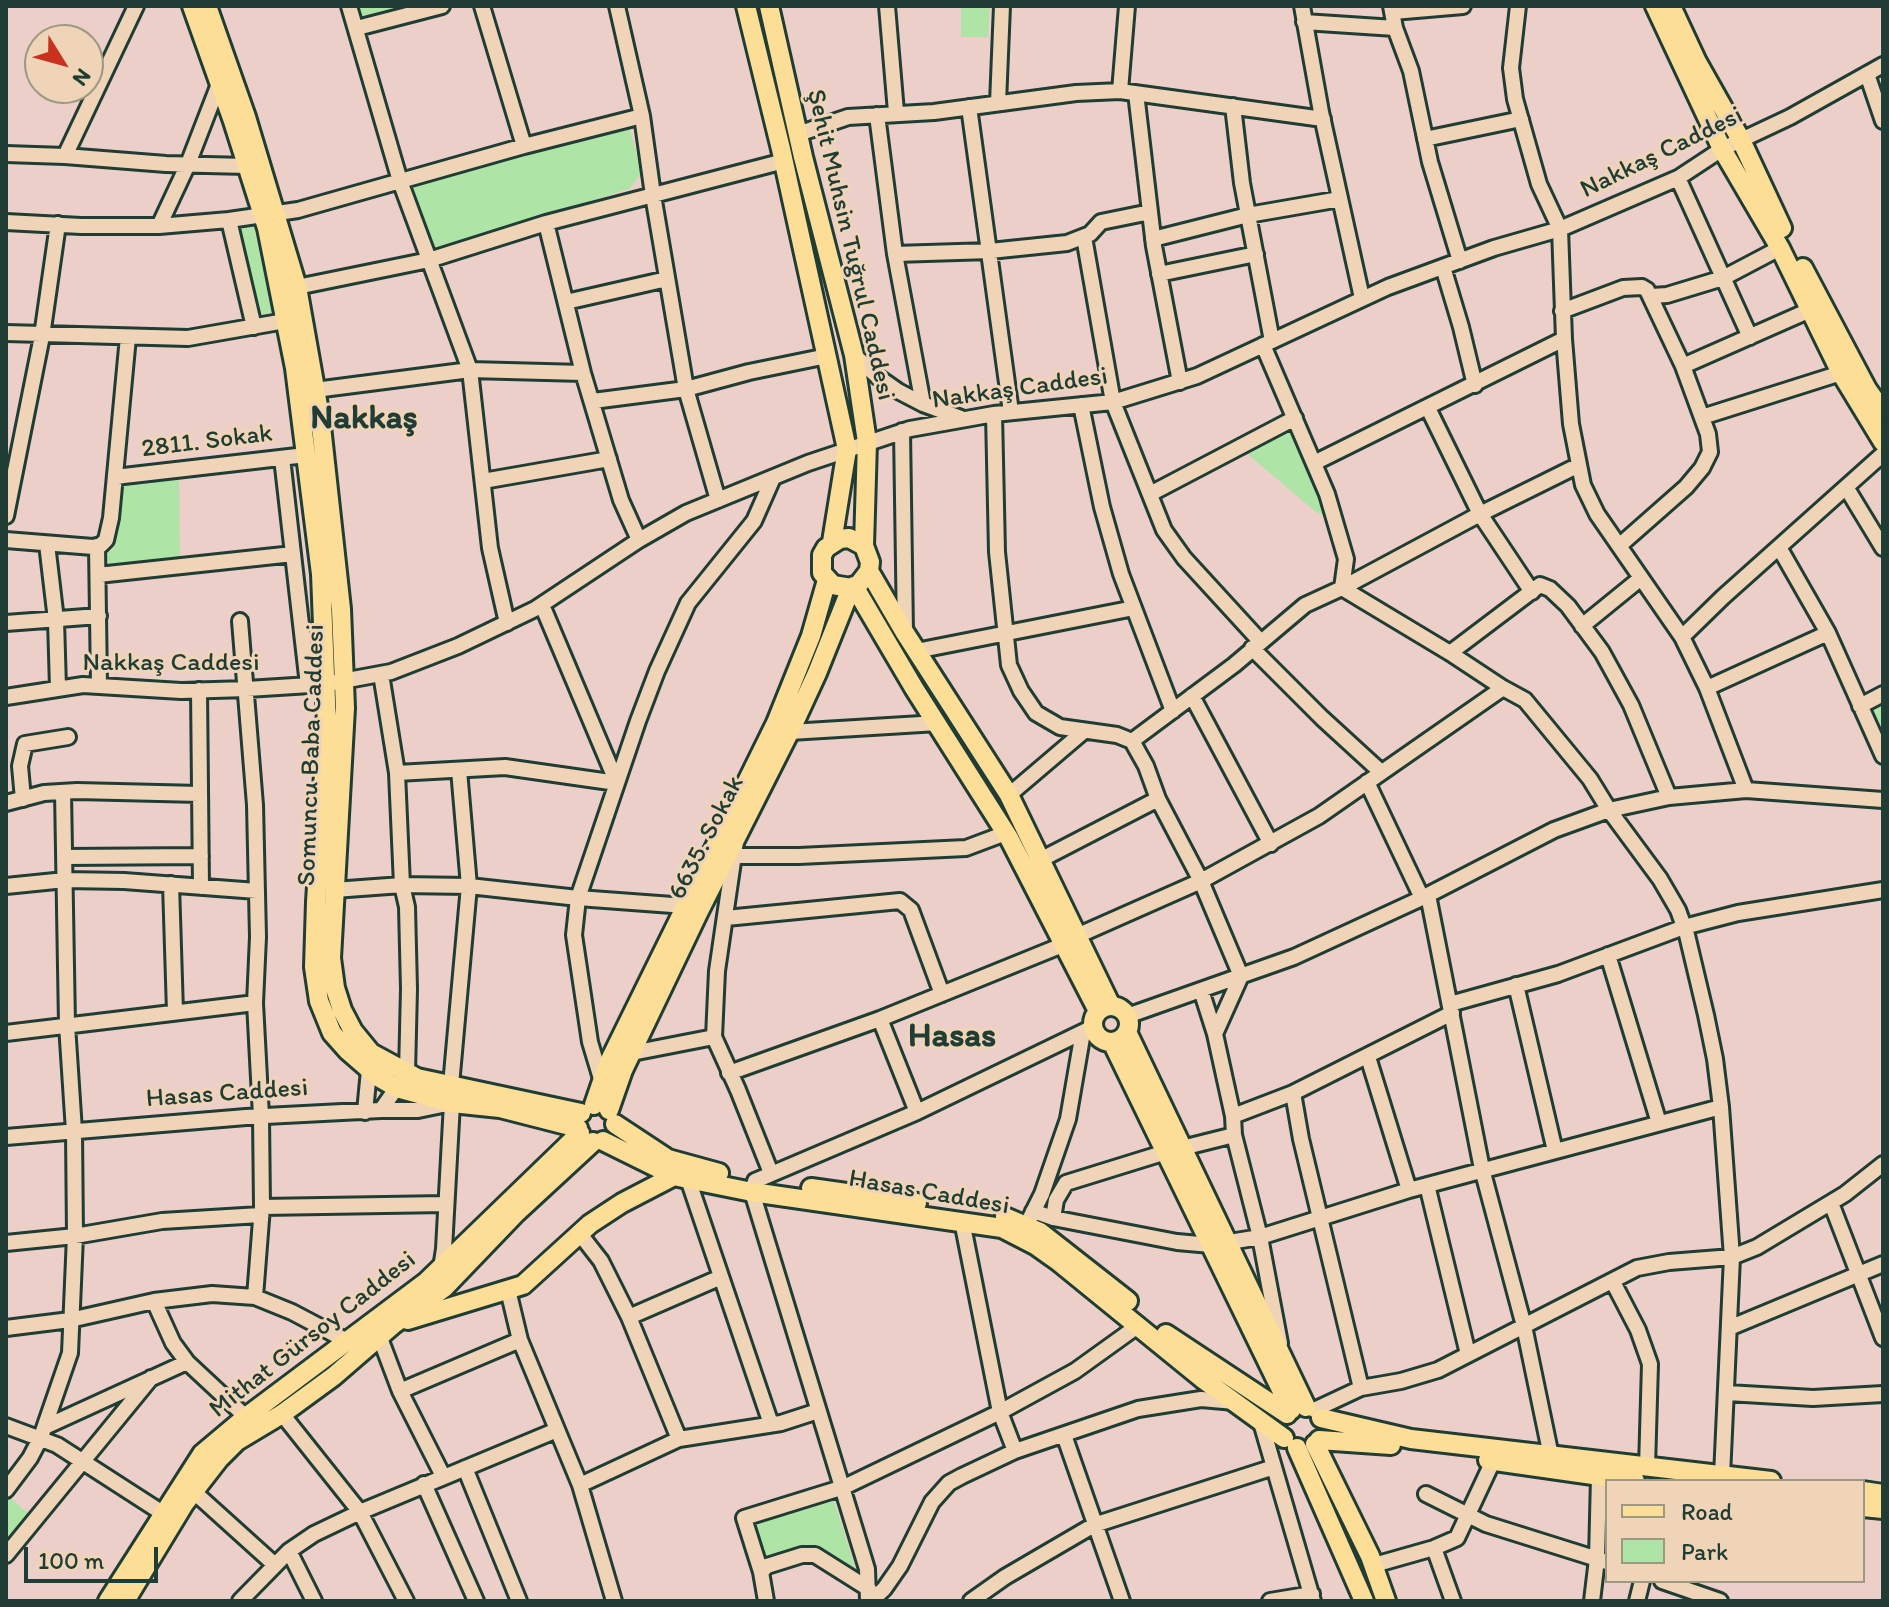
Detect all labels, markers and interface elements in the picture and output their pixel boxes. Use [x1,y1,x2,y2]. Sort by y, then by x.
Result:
north arrow [24,24,104,104]
text: N [67,63,97,92]
street label: Şehit Muhsin Tuğrul Caddesi [799,86,901,404]
street label: Nakkaş Caddesi [1576,100,1748,206]
street label: Nakkaş Caddesi [930,361,1110,417]
district label: Nakkaş [310,399,418,439]
street label: 2811. Sokak [140,418,274,466]
street label: Somuncu Baba Caddesi [292,624,332,886]
street label: Nakkaş Caddesi [82,647,260,679]
street label: 6635. Sokak [662,771,752,905]
district label: Hasas [908,1017,996,1057]
street label: Hasas Caddesi [145,1073,309,1115]
street label: Hasas Caddesi [846,1164,1012,1222]
street label: Mithat Gürsoy Caddesi [204,1245,422,1425]
legend [1605,1479,1865,1583]
text: Road [1681,1497,1733,1526]
scale bar [28,1531,162,1581]
text: Park [1681,1537,1728,1566]
text: 100 m [38,1546,104,1575]

